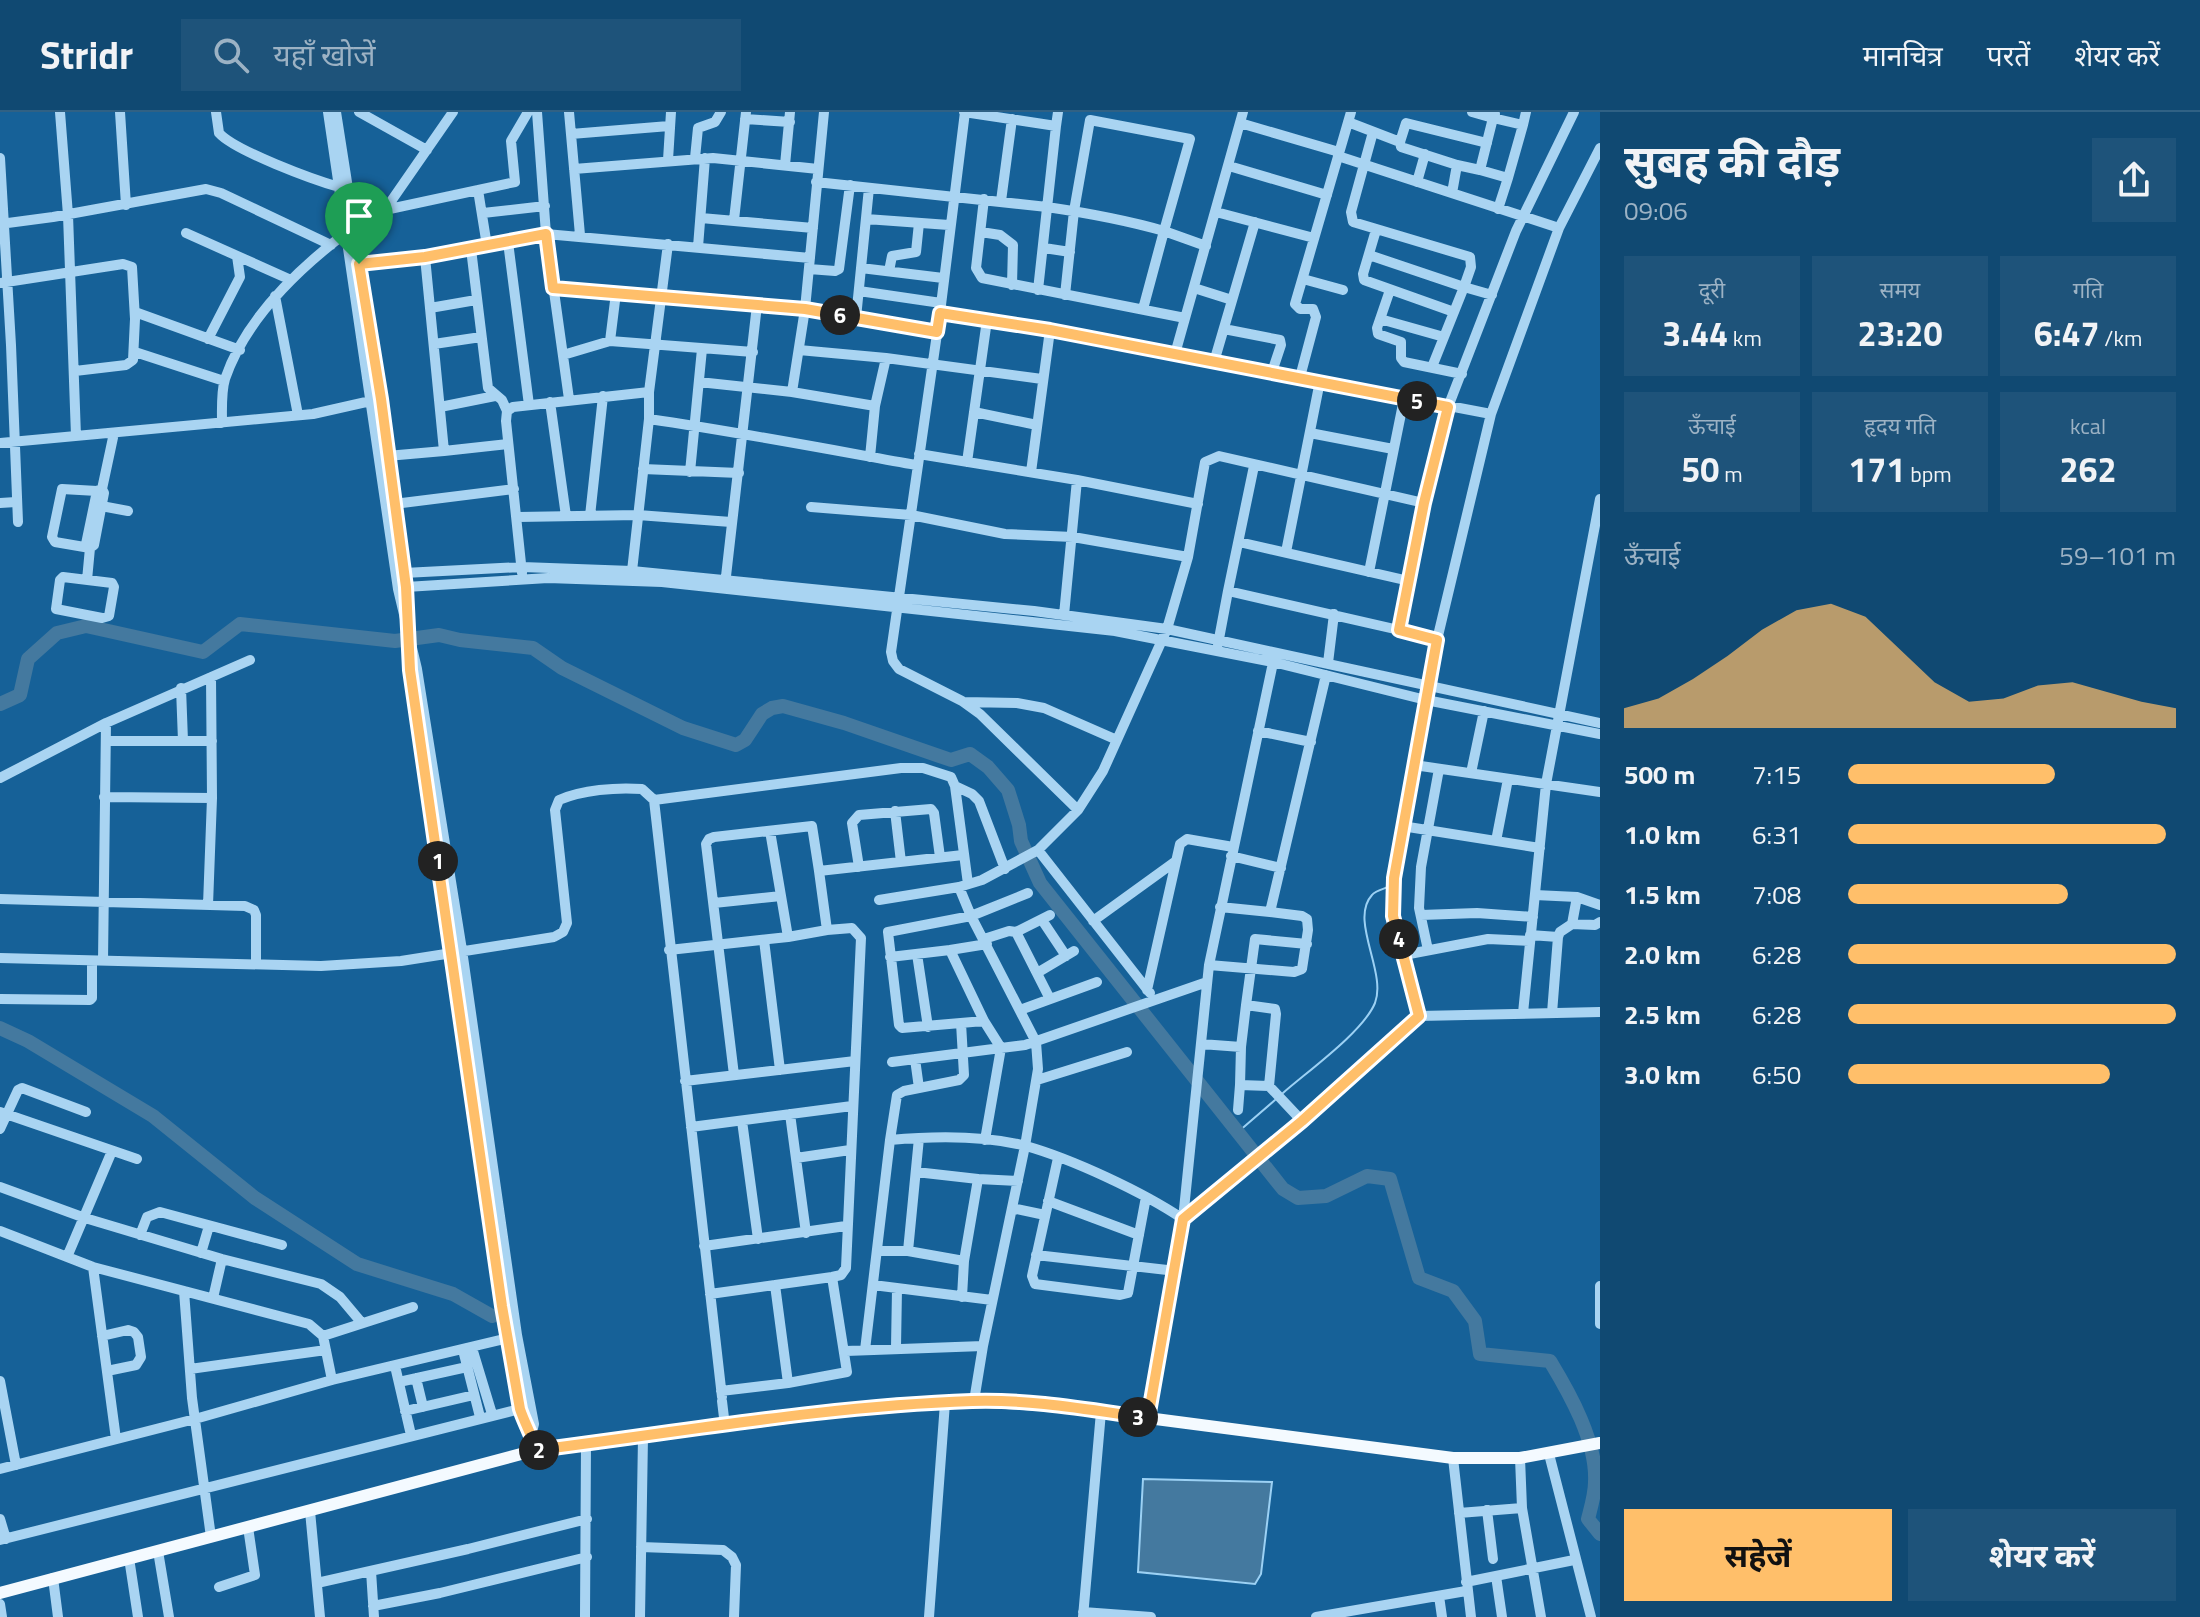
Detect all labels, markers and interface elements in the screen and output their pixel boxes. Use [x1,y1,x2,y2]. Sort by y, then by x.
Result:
search box [181,19,741,91]
text: Stridr [40,26,133,84]
text: यहाँ खोजें [273,32,376,78]
icon: search [209,33,253,77]
text: मानचित्र [1863,34,1943,77]
text: परतें [1987,34,2030,77]
text: शेयर करें [2074,34,2160,77]
text: सुबह की दौड़ [1624,127,1840,194]
button: share [2092,138,2176,222]
pin [325,182,393,264]
text: 09:06 [1624,191,1688,230]
icon: arrive [337,194,381,238]
text: दूरी [1699,273,1725,307]
text: समय [1880,273,1920,307]
text: गति [2073,273,2103,307]
pin: 6 [820,295,860,335]
text: 6 [834,298,846,332]
text: 3.44 [1662,307,1728,359]
text: 23:20 [1858,307,1942,359]
text: 6:47 [2034,307,2099,359]
text: km [1728,321,1762,355]
text: /km [2099,321,2142,355]
pin: 5 [1397,381,1437,421]
text: 5 [1411,384,1423,418]
text: ऊँचाई [1688,409,1736,443]
text: हृदय गति [1864,409,1936,443]
text: kcal [2070,409,2106,443]
text: 50 [1681,443,1719,495]
text: 171 [1848,443,1905,495]
text: 262 [2059,443,2117,495]
text: m [1719,457,1743,491]
text: bpm [1905,457,1952,491]
text: ऊँचाई [1624,536,1680,575]
text: 59–101 m [2059,536,2176,575]
text: 500 m [1624,755,1695,794]
text: 7:15 [1752,755,1801,794]
text: 1.0 km [1624,815,1701,854]
text: 6:31 [1752,815,1801,854]
pin: 1 [418,841,458,881]
text: 1 [432,844,444,878]
text: 1.5 km [1624,875,1701,914]
text: 7:08 [1752,875,1801,914]
pin: 4 [1379,919,1419,959]
text: 4 [1393,922,1405,956]
text: 2.0 km [1624,935,1701,974]
text: 6:28 [1752,935,1801,974]
text: 2.5 km [1624,995,1701,1034]
text: 6:28 [1752,995,1801,1034]
text: 3.0 km [1624,1055,1701,1094]
text: 6:50 [1752,1055,1801,1094]
pin: 3 [1118,1397,1158,1437]
text: 3 [1132,1400,1144,1434]
pin: 2 [519,1430,559,1470]
text: 2 [533,1433,545,1467]
button: सहेजें [1624,1509,1892,1601]
button: शेयर करें [1908,1509,2176,1601]

